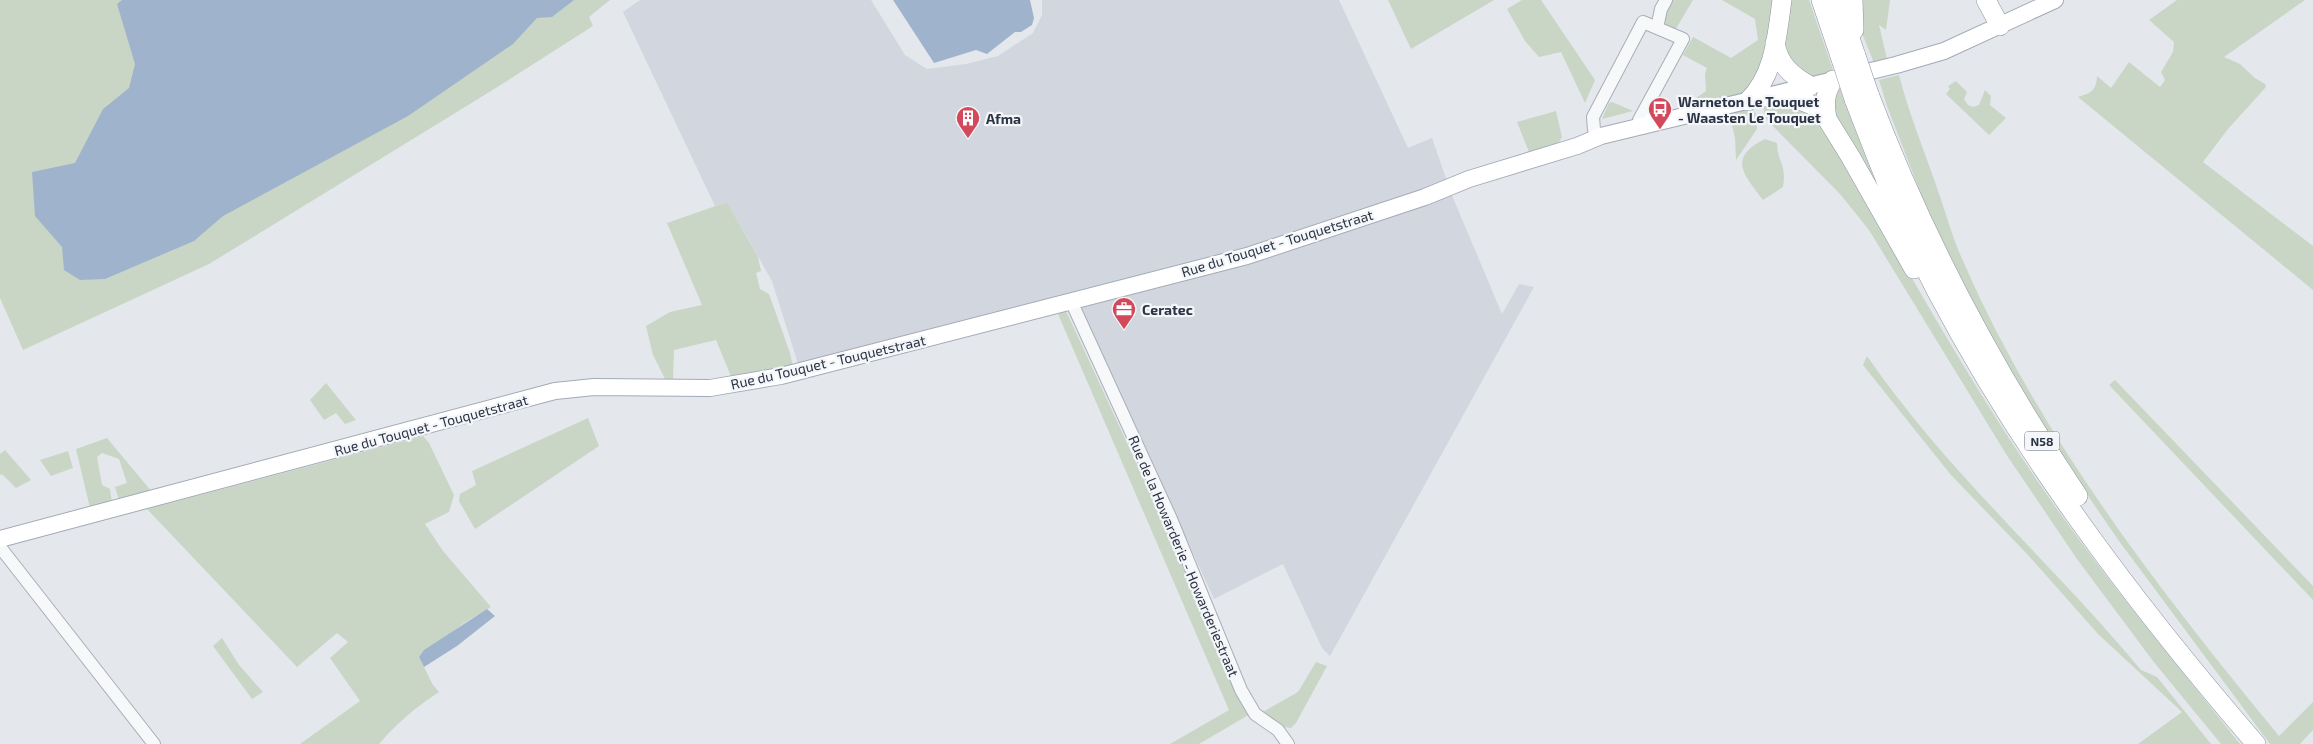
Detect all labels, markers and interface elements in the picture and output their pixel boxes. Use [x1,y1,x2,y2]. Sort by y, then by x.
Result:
place label: Warneton Le Touquet - Waasten Le Touquet [1678,93,1821,126]
bus stop icon: Warneton Le Touquet - Waasten Le Touquet [1647,96,1673,130]
building icon: Afma [955,105,981,139]
place label: Afma [986,110,1021,127]
street label: Rue du Touquet - Touquetstraat [1179,206,1375,280]
office icon: Ceratec [1111,296,1137,330]
place label: Ceratec [1142,301,1193,318]
street label: Rue du Touquet - Touquetstraat [729,331,927,393]
street label: Rue du Touquet - Touquetstraat [332,391,530,459]
road number: N58 [2024,432,2060,451]
street label: Rue de la Howarderie - Howarderiestraat [1125,433,1243,679]

